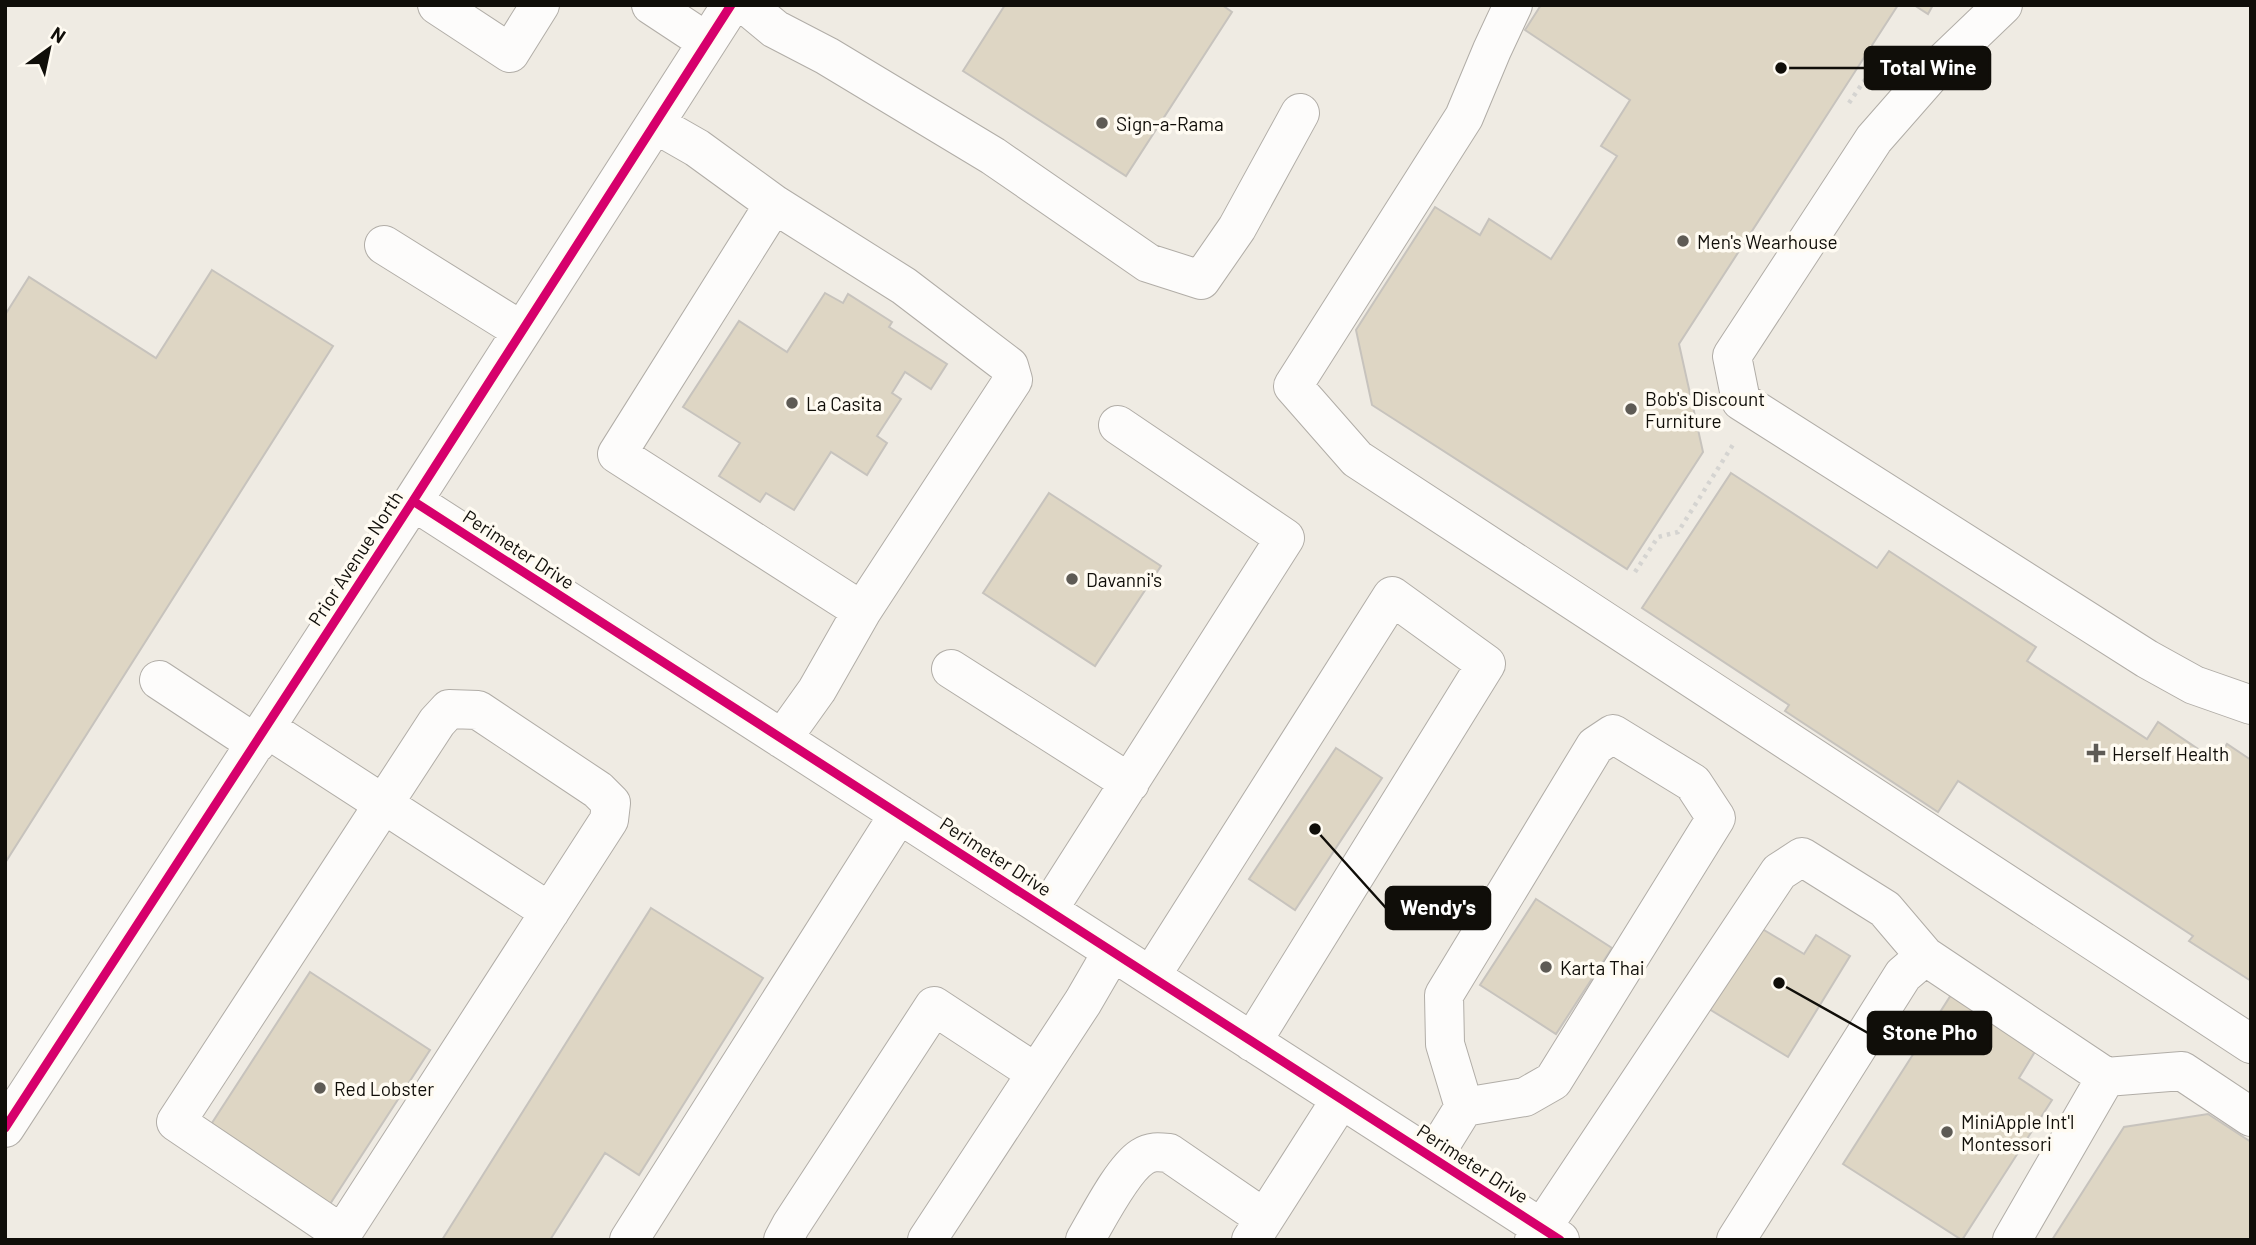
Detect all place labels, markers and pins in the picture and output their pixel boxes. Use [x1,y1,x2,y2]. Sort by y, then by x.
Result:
callout: Total Wine [1865,47,1990,89]
place label: Sign-a-Rama [1116,112,1224,135]
marker: Sign-a-Rama [1094,115,1110,131]
place label: Men's Wearhouse [1697,230,1838,253]
marker: Men's Wearhouse [1675,233,1691,249]
place label: Bob's Discount Furniture [1645,387,1765,432]
place label: La Casita [806,392,882,415]
marker: La Casita [784,395,800,411]
marker: Bob's Discount Furniture [1623,401,1639,417]
place label: Davanni's [1086,568,1162,591]
marker: Davanni's [1064,571,1080,587]
place label: Herself Health [2112,742,2229,765]
marker: Herself Health [2086,743,2106,763]
callout: Wendy's [1386,887,1490,929]
place label: Karta Thai [1560,956,1645,979]
marker: Karta Thai [1538,959,1554,975]
callout: Stone Pho [1868,1012,1991,1054]
place label: Red Lobster [334,1077,434,1100]
marker: Red Lobster [312,1080,328,1096]
place label: MiniApple Int'l Montessori [1961,1110,2074,1155]
marker: MiniApple Int'l Montessori [1939,1124,1955,1140]

